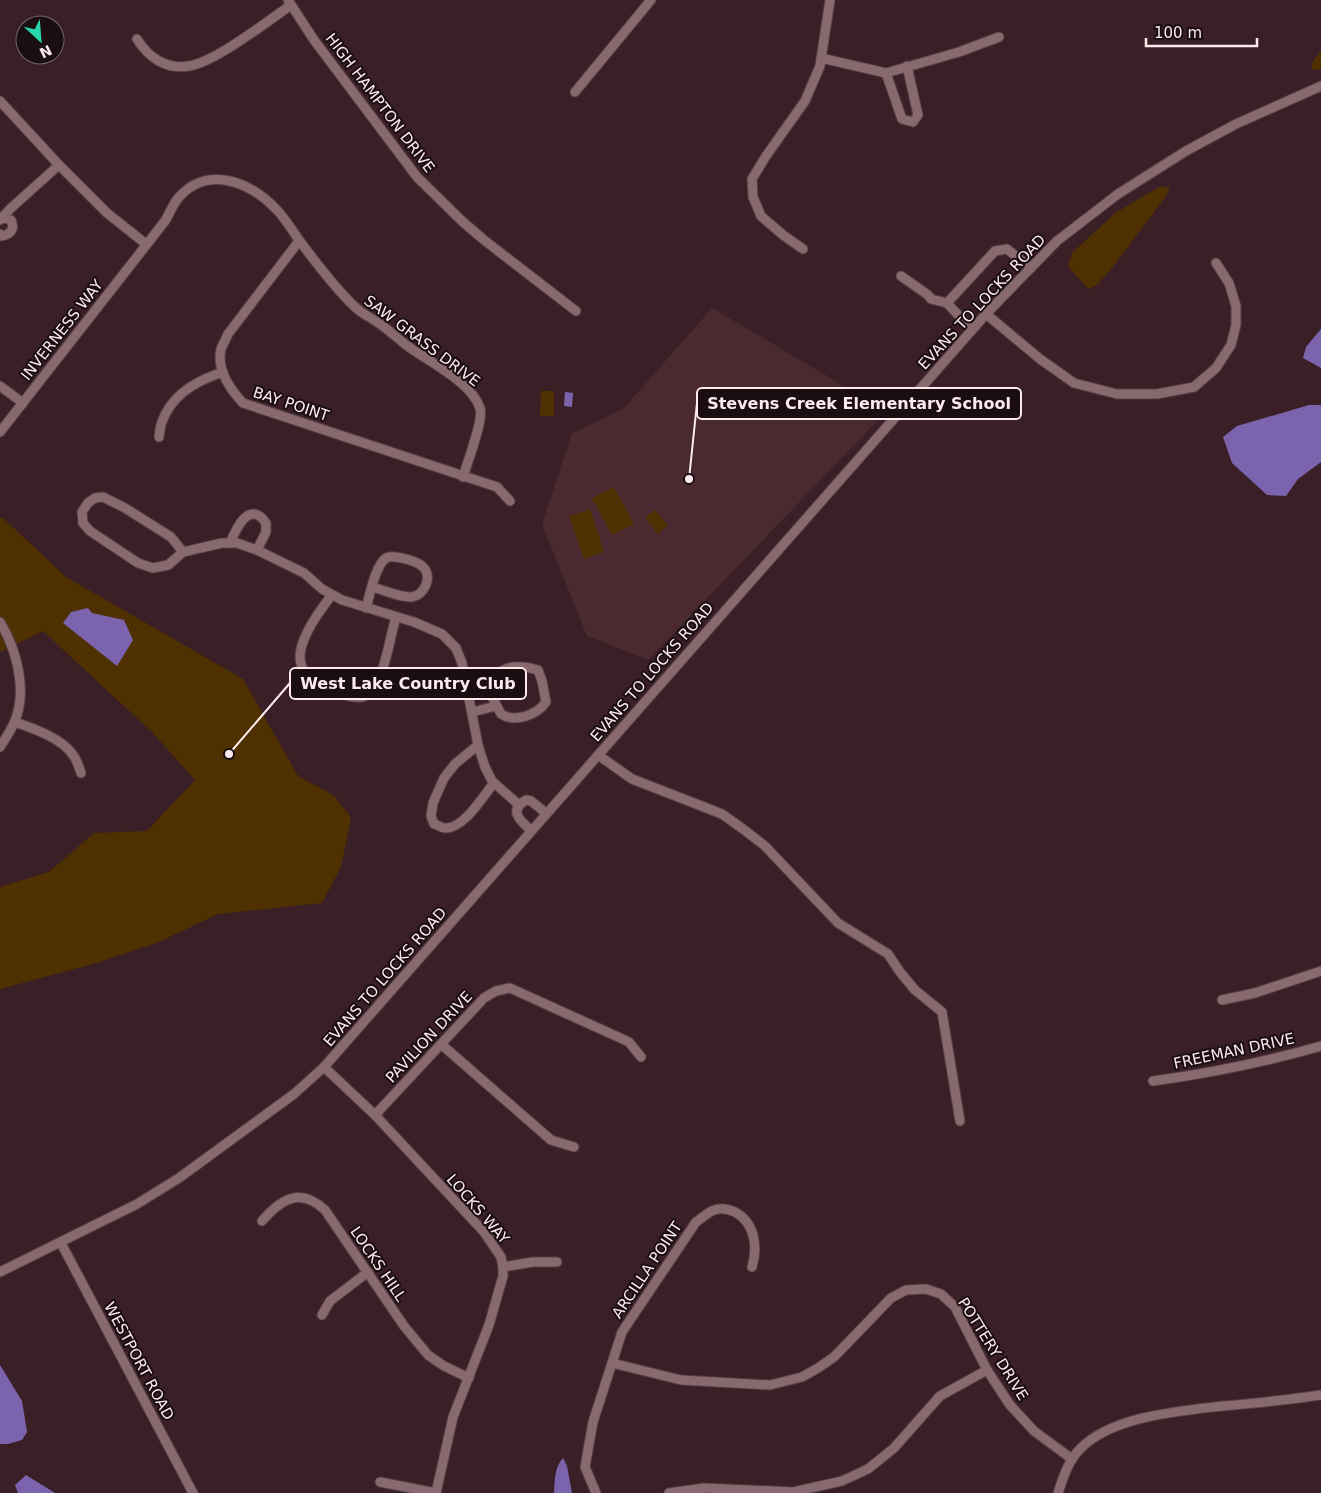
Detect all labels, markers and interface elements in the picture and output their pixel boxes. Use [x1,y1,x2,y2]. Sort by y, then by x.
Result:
north arrow [15,15,65,65]
scale bar [1146,15,1257,47]
text: 100 m [1154,24,1202,42]
street label: HIGH HAMPTON DRIVE [322,30,438,176]
text: N [37,42,54,61]
street label: EVANS TO LOCKS ROAD [915,231,1049,373]
street label: INVERNESS WAY [17,276,107,384]
street label: SAW GRASS DRIVE [360,292,484,390]
street label: BAY POINT [251,383,332,425]
callout: Stevens Creek Elementary School [697,388,1021,419]
text: Stevens Creek Elementary School [707,394,1011,413]
street label: EVANS TO LOCKS ROAD [587,599,717,745]
callout: West Lake Country Club [290,668,526,699]
text: West Lake Country Club [300,674,516,693]
street label: EVANS TO LOCKS ROAD [320,904,450,1050]
street label: PAVILION DRIVE [382,987,476,1087]
street label: FREEMAN DRIVE [1172,1029,1296,1073]
street label: LOCKS WAY [443,1170,514,1248]
street label: ARCILLA POINT [608,1218,686,1322]
street label: LOCKS HILL [346,1223,410,1305]
street label: POTTERY DRIVE [954,1294,1032,1404]
street label: WESTPORT ROAD [100,1299,178,1423]

